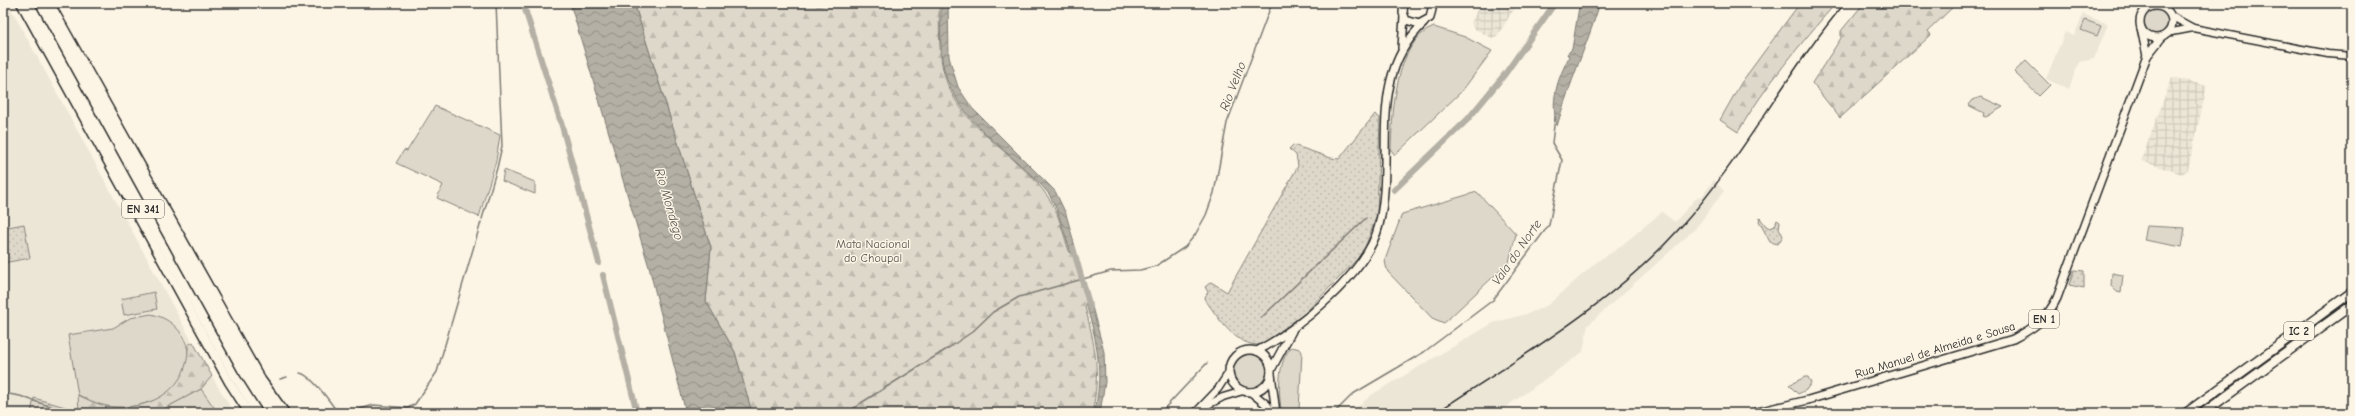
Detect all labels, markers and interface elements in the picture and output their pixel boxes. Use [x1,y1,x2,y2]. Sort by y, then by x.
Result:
water label: Rio Velho [1216,59,1249,113]
water label: Rio Mondego [652,166,687,242]
road number: EN 341 [122,200,164,218]
water label: Vala do Norte [1488,216,1545,288]
park label: Mata Nacional do Choupal [836,237,910,265]
road number: EN 1 [2029,310,2059,328]
street label: Rua Manuel de Almeida e Sousa [1853,319,2017,381]
road number: IC 2 [2284,322,2314,340]

